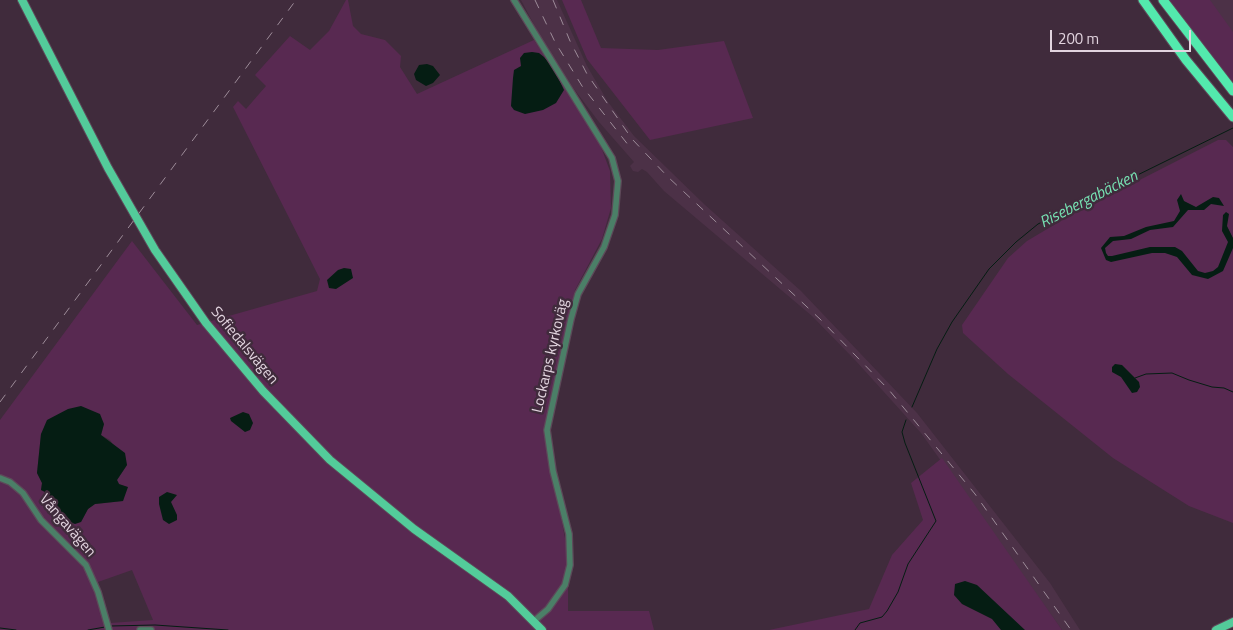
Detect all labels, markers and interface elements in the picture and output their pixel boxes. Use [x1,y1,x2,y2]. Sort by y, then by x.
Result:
scale bar [1053,20,1194,52]
text: 200 m [1058,27,1099,50]
water label: Risebergabäcken [1037,167,1141,233]
street label: Lockarps kyrkoväg [529,297,573,415]
street label: Sofiedalsvägen [206,304,282,388]
street label: Vångavägen [35,491,99,561]

